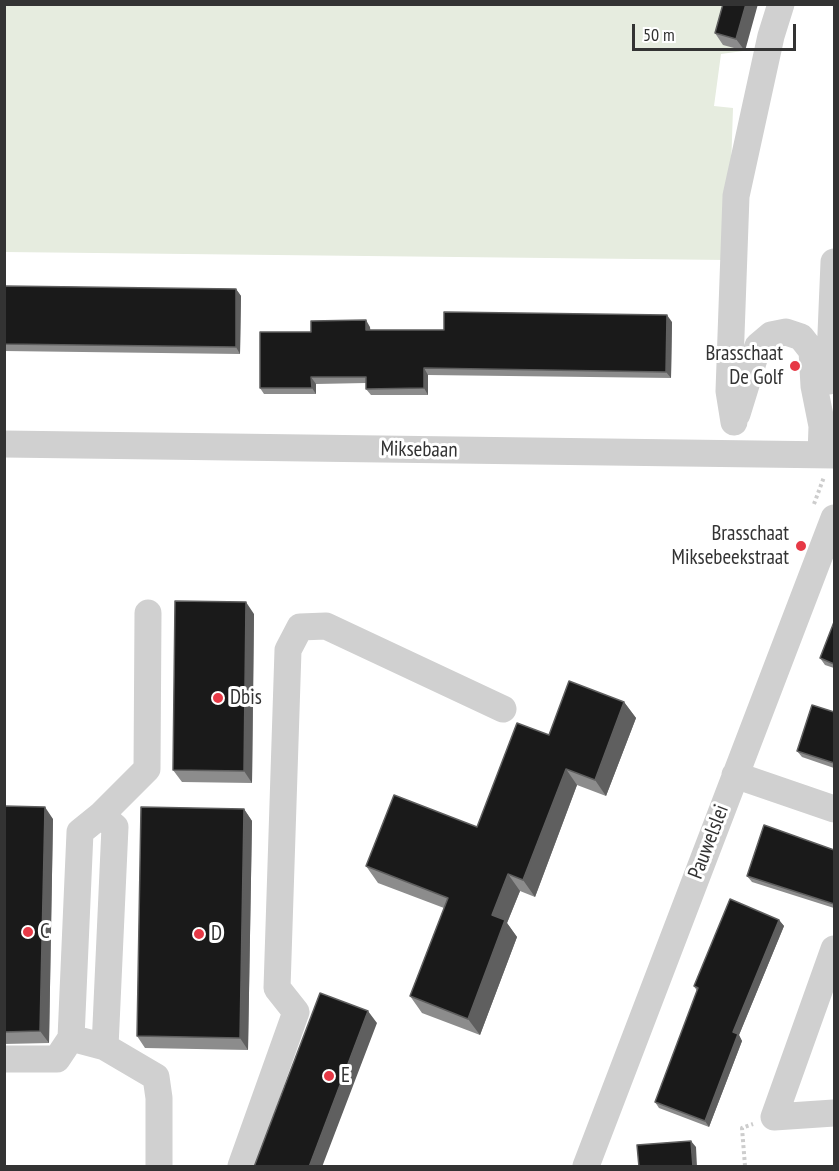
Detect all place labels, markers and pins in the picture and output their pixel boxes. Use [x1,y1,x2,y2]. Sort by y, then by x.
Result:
place label: Brasschaat De Golf [705,341,783,391]
marker: Brasschaat De Golf [788,359,802,373]
place label: Brasschaat Miksebeekstraat [672,521,789,571]
marker: Brasschaat Miksebeekstraat [794,539,808,553]
place label: Dbis [230,685,262,711]
marker: Dbis [211,691,225,705]
place label: C [40,919,50,945]
place label: D [211,921,222,947]
marker: C [21,925,35,939]
marker: D [192,927,206,941]
place label: E [341,1063,350,1089]
marker: E [322,1069,336,1083]

